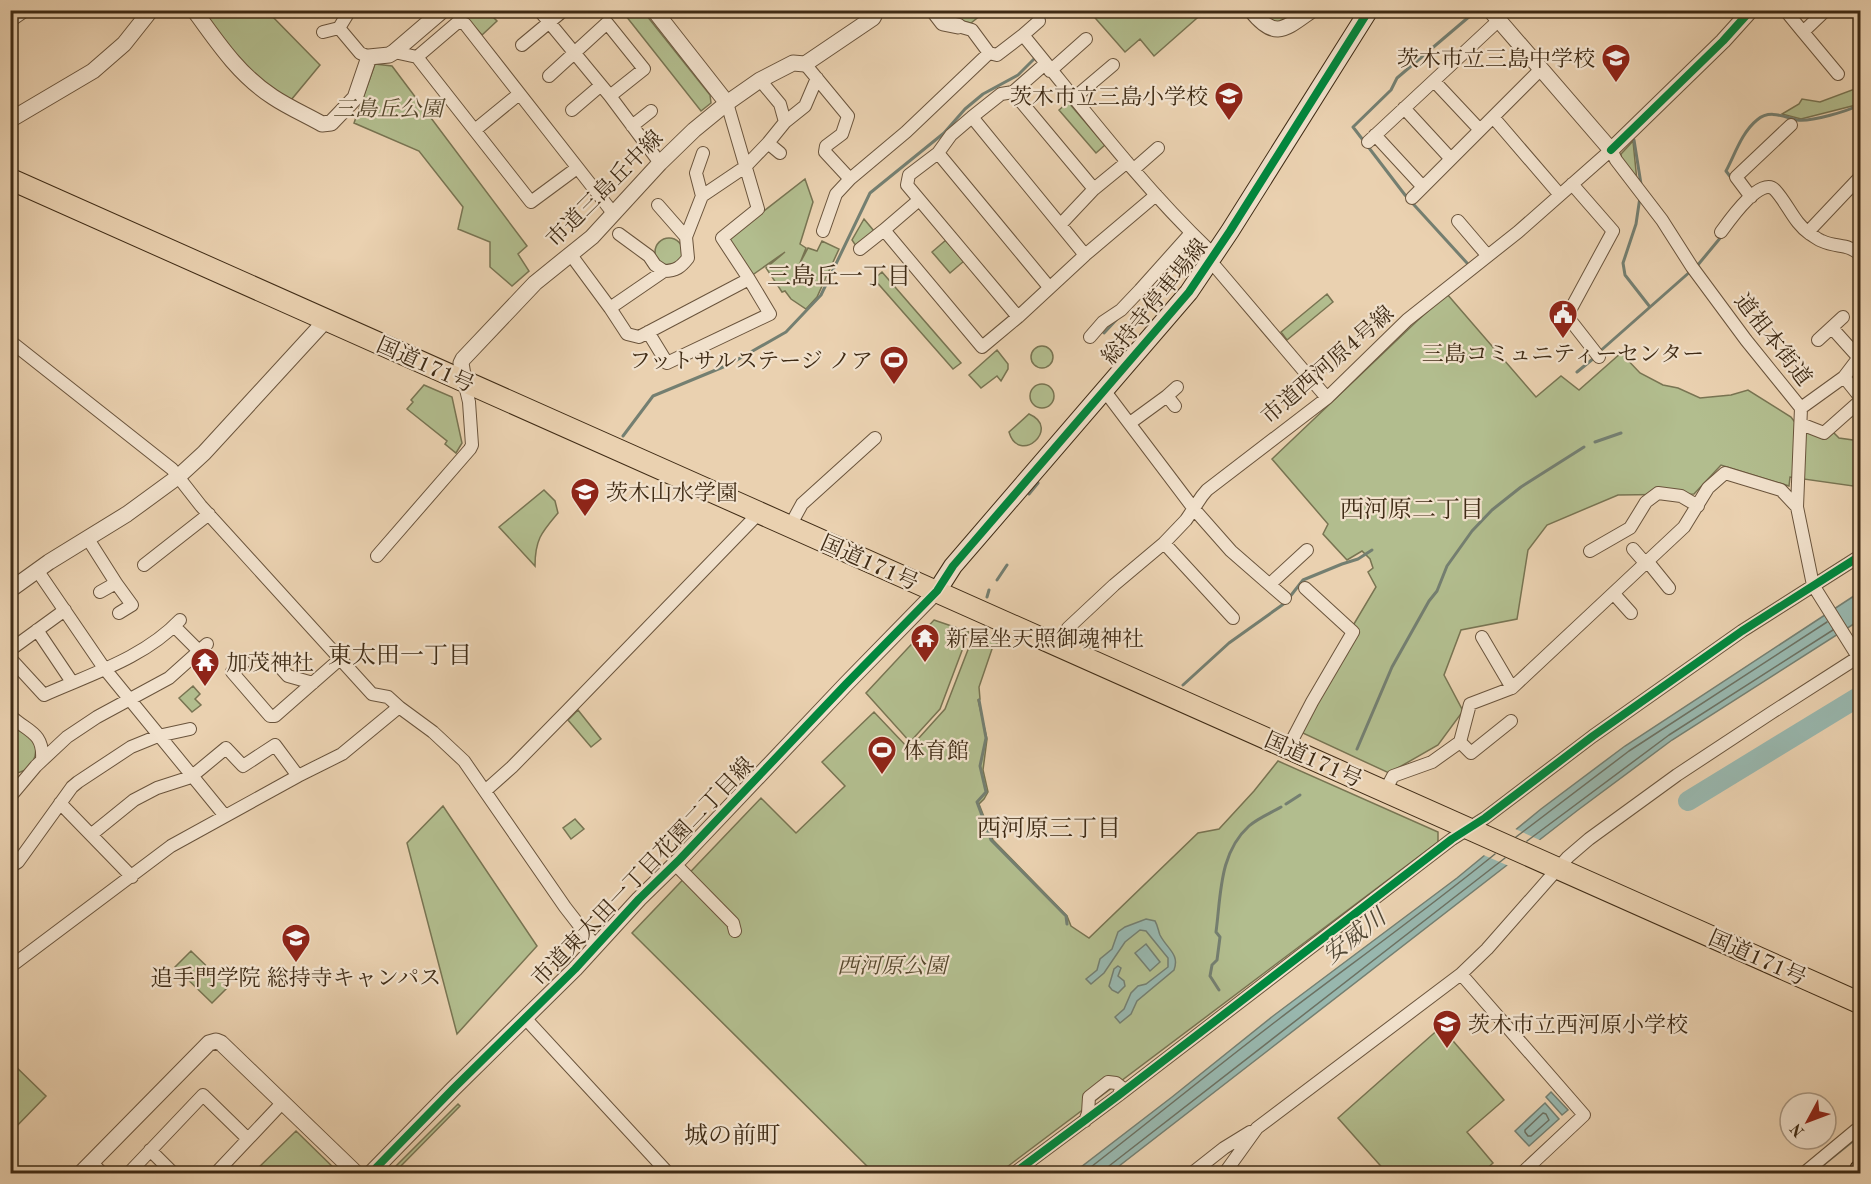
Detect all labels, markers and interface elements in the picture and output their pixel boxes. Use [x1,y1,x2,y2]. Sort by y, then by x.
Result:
school or university icon: 茨木市立三島中学校 [1600,42,1632,84]
place label: 茨木市立三島中学校 [1397,47,1595,71]
school or university icon: 茨木市立三島小学校 [1213,80,1245,122]
place label: 茨木市立三島小学校 [1010,85,1208,109]
park label: 三島丘公園 [333,97,446,121]
street label: 市道三島丘中線 [542,126,668,252]
street label: 総持寺停車場線 [1097,234,1213,369]
district label: 三島丘一丁目 [767,263,911,290]
street label: 道祖本街道 [1730,289,1817,390]
public building icon: 三島コミュニティーセンター [1547,298,1579,340]
street label: 市道西河原4号線 [1257,301,1398,429]
street label: 国道171号 [373,333,478,397]
place label: 三島コミュニティーセンター [1422,342,1704,366]
sports icon: フットサルステージ ノア [878,344,910,386]
place label: フットサルステージ ノア [629,350,873,373]
school or university icon: 茨木山水学園 [569,476,601,518]
place label: 茨木山水学園 [606,481,738,505]
district label: 西河原二丁目 [1340,497,1484,523]
street label: 国道171号 [817,531,922,595]
temple icon: 新屋坐天照御魂神社 [909,622,941,664]
place label: 新屋坐天照御魂神社 [946,627,1144,651]
district label: 東太田一丁目 [328,642,472,669]
temple icon: 加茂神社 [189,646,221,688]
place label: 加茂神社 [226,651,314,675]
street label: 国道171号 [1261,728,1366,792]
sports icon: 体育館 [866,734,898,776]
place label: 体育館 [903,739,969,763]
street label: 市道東太田一丁目花園二丁目線 [527,753,758,991]
district label: 西河原三丁目 [977,816,1121,842]
water label: 安威川 [1318,902,1393,969]
school or university icon: 追手門学院 総持寺キャンパス [280,922,312,964]
street label: 国道171号 [1705,926,1810,990]
park label: 西河原公園 [837,954,950,978]
place label: 追手門学院 総持寺キャンパス [151,966,441,990]
school or university icon: 茨木市立西河原小学校 [1431,1008,1463,1050]
place label: 茨木市立西河原小学校 [1468,1013,1688,1037]
north arrow [1778,1091,1838,1151]
text: N [1788,1119,1808,1139]
district label: 城の前町 [684,1122,780,1149]

